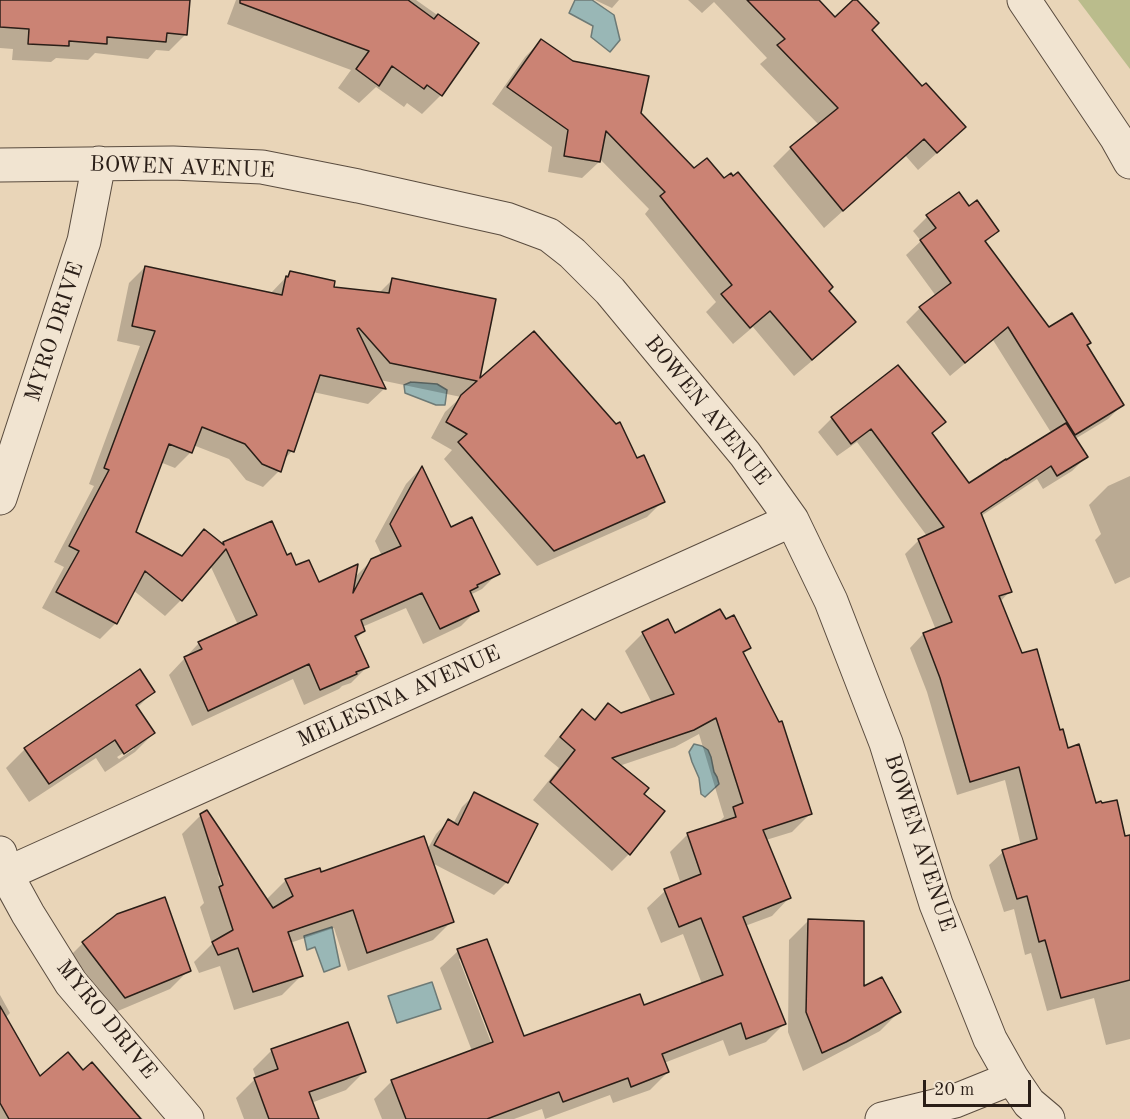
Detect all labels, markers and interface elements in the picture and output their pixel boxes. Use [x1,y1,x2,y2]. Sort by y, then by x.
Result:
street label: BOWEN AVENUE [89,152,275,184]
street label: MYRO DRIVE [20,259,90,405]
street label: BOWEN AVENUE [638,331,776,491]
street label: MELESINA AVENUE [293,640,505,754]
street label: BOWEN AVENUE [878,751,960,935]
street label: MYRO DRIVE [50,955,162,1085]
scale bar [926,1068,1034,1106]
text: 20 m [934,1081,974,1099]

